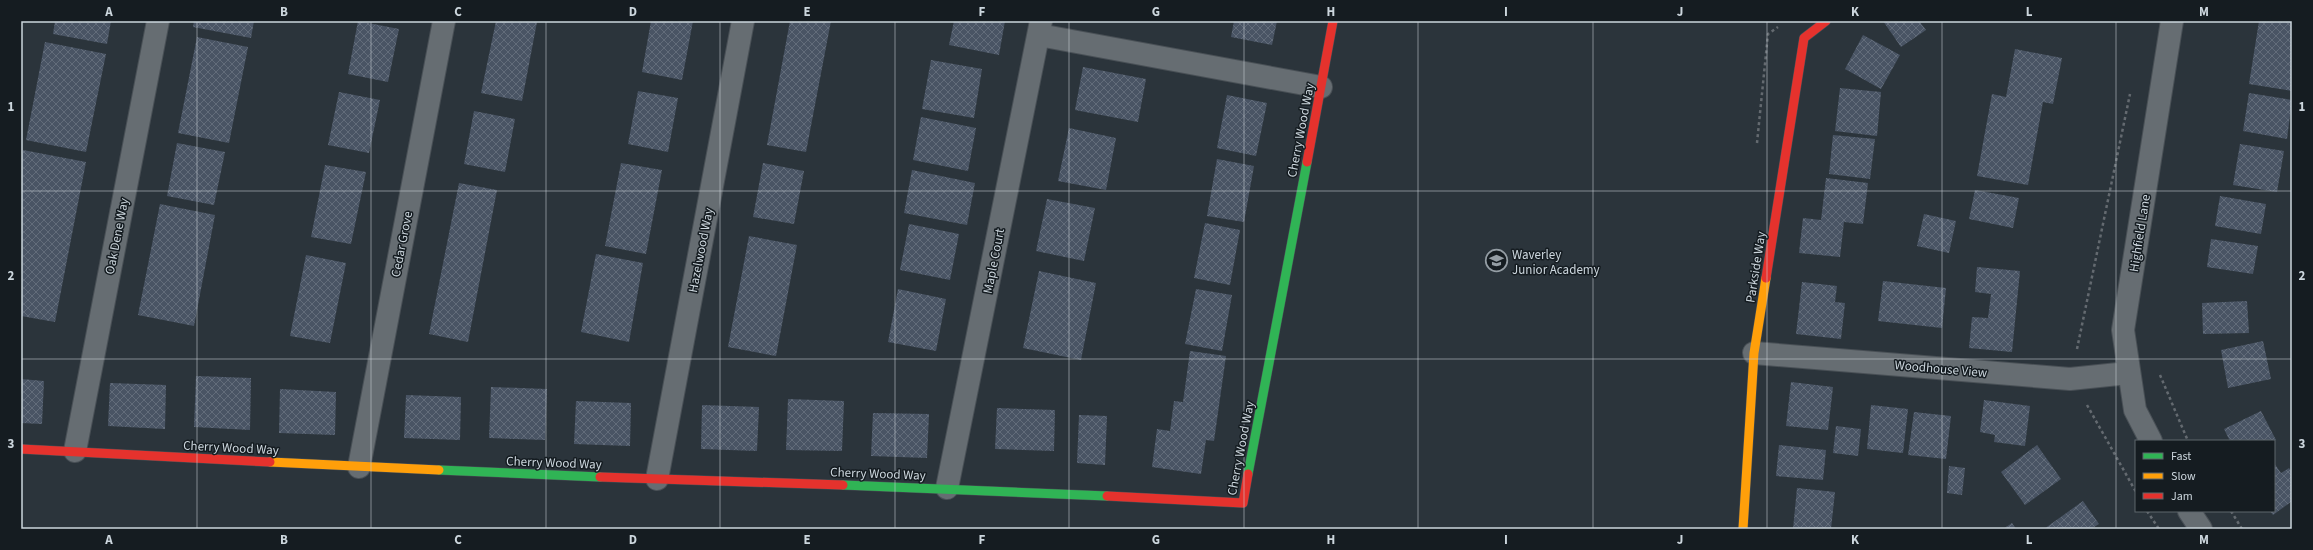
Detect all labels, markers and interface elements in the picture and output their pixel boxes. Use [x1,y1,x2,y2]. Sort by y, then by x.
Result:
text: A [104,3,113,21]
text: B [280,3,288,21]
text: C [454,3,462,21]
text: D [629,3,637,21]
text: E [803,3,811,21]
text: F [979,3,986,21]
text: G [1152,3,1160,21]
text: H [1327,3,1335,21]
text: I [1504,3,1508,21]
text: J [1677,3,1683,21]
text: K [1851,3,1860,21]
text: L [2026,3,2033,21]
text: M [2199,3,2209,21]
street label: Cherry Wood Way [1283,81,1319,179]
text: 1 [8,98,15,116]
text: 1 [2299,98,2306,116]
street label: Highfield Lane [2125,193,2155,273]
street label: Oak Dene Way [101,196,133,276]
street label: Hazelwood Way [684,206,718,294]
street label: Cedar Grove [387,210,417,279]
street label: Maple Court [979,226,1009,295]
street label: Parkside Way [1741,230,1770,304]
place label: Waverley Junior Academy [1512,246,1600,279]
school or university icon: Waverley Junior Academy [1484,248,1510,274]
text: 2 [8,267,15,285]
text: 2 [2299,267,2306,285]
street label: Woodhouse View [1894,356,1989,382]
street label: Cherry Wood Way [1223,399,1259,497]
text: 3 [8,435,15,453]
text: 3 [2299,435,2306,453]
street label: Cherry Wood Way [183,437,279,459]
legend [2135,440,2275,512]
text: Fast [2171,448,2191,465]
street label: Cherry Wood Way [506,452,602,474]
street label: Cherry Wood Way [830,463,926,485]
text: Slow [2171,468,2196,485]
text: Jam [2171,488,2193,505]
text: A [104,531,113,549]
text: B [280,531,288,549]
text: C [454,531,462,549]
text: D [629,531,637,549]
text: E [803,531,811,549]
text: F [979,531,986,549]
text: G [1152,531,1160,549]
text: H [1327,531,1335,549]
text: I [1504,531,1508,549]
text: J [1677,531,1683,549]
text: K [1851,531,1860,549]
text: L [2026,531,2033,549]
text: M [2199,531,2209,549]

